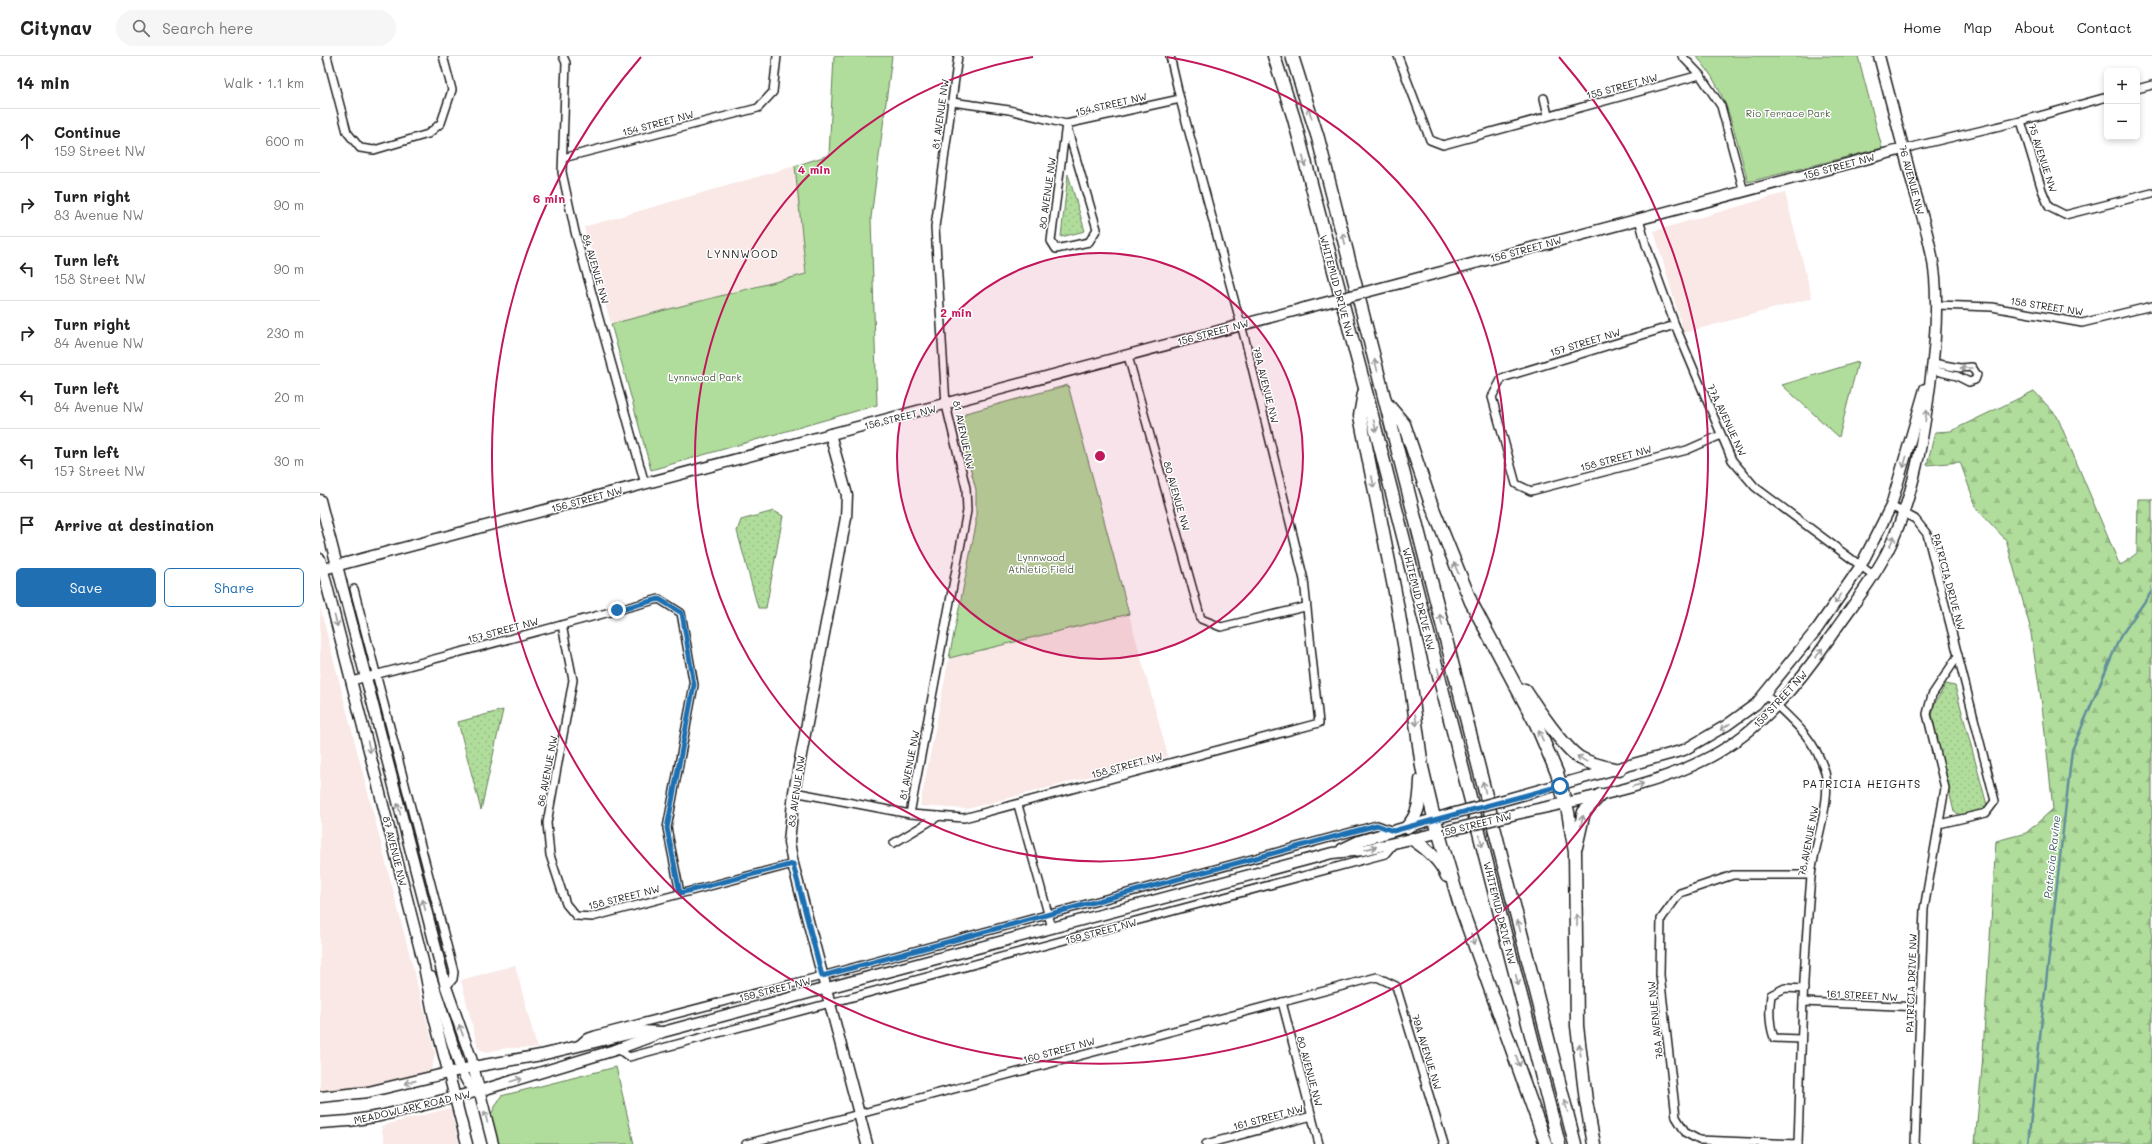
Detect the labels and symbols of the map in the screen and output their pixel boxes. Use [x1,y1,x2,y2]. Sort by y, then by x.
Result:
street label: 155 STREET NW [1585,70,1659,102]
street label: 81 AVENUE NW [928,78,952,150]
street label: 154 STREET NW [1074,89,1149,119]
park label: Rio Terrace Park [1746,106,1830,120]
street label: 154 STREET NW [621,107,695,139]
one-way arrow [1306,107,1313,120]
street label: 75 AVENUE NW [2025,122,2061,194]
street label: 76 AVENUE NW [1896,144,1928,217]
street label: 156 STREET NW [1802,150,1877,182]
one-way arrow [1301,154,1309,167]
street label: 80 AVENUE NW [1035,156,1059,230]
text: 4 min [798,161,830,177]
text: 6 min [533,190,565,206]
street label: 84 AVENUE NW [579,233,613,306]
street label: WHITEMUD DRIVE NW [1317,233,1357,339]
one-way arrow [1340,233,1347,246]
street label: 156 STREET NW [1489,233,1564,265]
district label: LYNNWOOD [707,246,779,261]
street label: 158 STREET NW [2010,293,2085,319]
text: 2 min [940,304,972,320]
street label: 156 STREET NW [1176,316,1251,348]
street label: 157 STREET NW [1548,325,1622,359]
street label: 79A AVENUE NW [1250,345,1282,425]
one-way arrow [1372,359,1380,372]
one-way arrow [1960,364,1973,372]
park label: Lynnwood Park [668,370,742,384]
street label: 77A AVENUE NW [1704,382,1750,458]
street label: 81 AVENUE NW [950,399,978,471]
street label: 156 STREET NW [863,401,938,433]
one-way arrow [1922,410,1930,423]
one-way arrow [1372,419,1379,432]
street label: 158 STREET NW [1579,442,1654,474]
centre of rings [1093,449,1107,463]
one-way arrow [1901,455,1908,468]
street label: 80 AVENUE NW [1160,459,1194,533]
one-way arrow [1369,475,1377,488]
street label: 156 STREET NW [550,483,625,515]
street label: PATRICIA DRIVE NW [1929,532,1969,632]
one-way arrow [1889,535,1896,547]
street label: WHITEMUD DRIVE NW [1399,546,1439,652]
park label: Lynnwood Athletic Field [1008,550,1074,576]
one-way arrow [1452,562,1459,574]
one-way arrow [1834,593,1842,604]
route end [608,601,626,619]
one-way arrow [333,614,340,627]
street label: 157 STREET NW [466,614,540,646]
one-way arrow [1437,614,1444,627]
one-way arrow [1815,648,1823,659]
one-way arrow [1435,667,1443,680]
street label: 159 STREET NW [1750,667,1810,731]
one-way arrow [1412,713,1420,726]
one-way arrow [1719,722,1730,731]
street label: 81 AVENUE NW [895,729,923,801]
one-way arrow [1537,731,1544,743]
street label: 86 AVENUE NW [533,734,561,808]
one-way arrow [365,740,373,753]
street label: 158 STREET NW [1090,749,1165,781]
street label: 83 AVENUE NW [784,754,808,828]
one-way arrow [1576,754,1588,762]
district label: PATRICIA HEIGHTS [1803,776,1921,791]
route start [1551,777,1569,795]
one-way arrow [1479,780,1487,793]
one-way arrow [1631,781,1644,788]
one-way arrow [394,802,402,815]
street label: 78 AVENUE NW [1794,804,1822,877]
street label: 159 STREET NW [1439,808,1514,840]
one-way arrow [1578,814,1586,827]
water label: Patricia Ravine [2040,814,2063,899]
street label: 87 AVENUE NW [380,815,410,888]
one-way arrow [1478,834,1485,847]
one-way arrow [1364,843,1377,851]
street label: WHITEMUD DRIVE NW [1480,860,1520,966]
street label: 158 STREET NW [587,881,662,913]
one-way arrow [420,899,427,912]
one-way arrow [1573,914,1581,927]
street label: 159 STREET NW [1064,915,1138,947]
one-way arrow [1515,920,1523,933]
one-way arrow [1469,933,1477,945]
street label: PATRICIA DRIVE NW [1902,933,1920,1033]
street label: 159 STREET NW [738,973,813,1005]
one-way arrow [1514,973,1521,986]
street label: 78A AVENUE NW [1644,980,1666,1060]
street label: 161 STREET NW [1826,986,1899,1004]
street label: 79A AVENUE NW [1409,1013,1445,1092]
one-way arrow [456,1024,464,1036]
street label: 160 STREET NW [1022,1034,1097,1066]
street label: 80 AVENUE NW [1294,1034,1326,1108]
one-way arrow [1576,1044,1584,1057]
one-way arrow [1514,1055,1522,1067]
one-way arrow [510,1076,523,1083]
one-way arrow [404,1078,417,1086]
street label: MEADOWLARK ROAD NW [352,1087,472,1127]
one-way arrow [1561,1100,1569,1113]
street label: 161 STREET NW [1231,1101,1305,1133]
one-way arrow [482,1111,489,1124]

